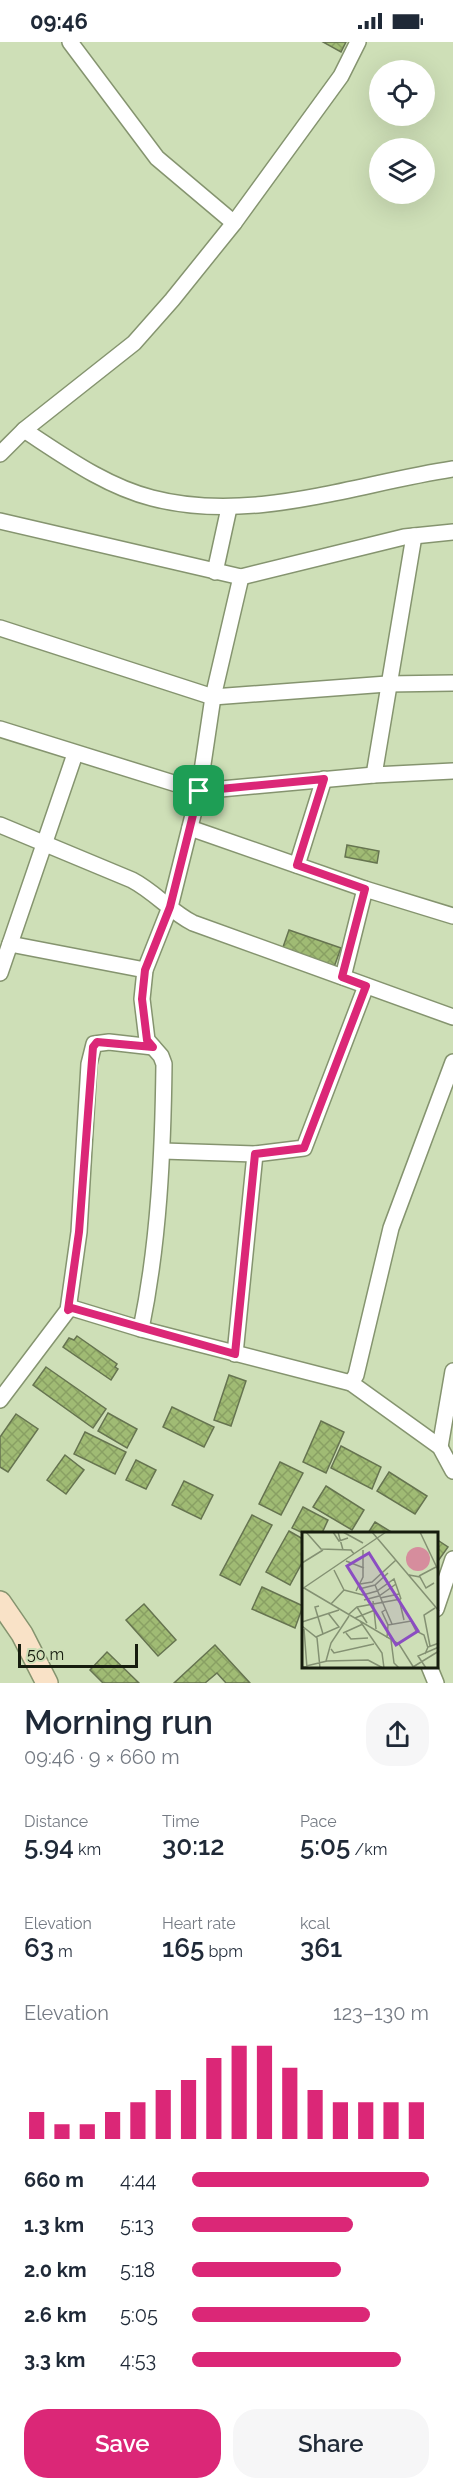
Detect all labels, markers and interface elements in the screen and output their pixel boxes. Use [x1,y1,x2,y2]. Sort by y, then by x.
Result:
text: 09:46 [30,8,88,34]
map controls [369,60,435,204]
button: locate [369,60,435,126]
button: layers [369,138,435,204]
pin [173,765,224,816]
icon: arrive [182,774,215,807]
inset map [302,1532,438,1668]
scale bar [18,1641,138,1668]
text: 50 m [27,1645,64,1664]
text: Morning run [24,1703,213,1742]
button: share [366,1703,429,1766]
text: 09:46 · 9 × 660 m [24,1745,180,1769]
text: Distance [24,1812,88,1831]
text: Time [162,1812,199,1831]
text: Pace [300,1812,337,1831]
text: 5.94 [24,1831,74,1861]
text: 30:12 [162,1831,225,1861]
text: 5:05 [300,1831,350,1861]
text: km [74,1840,101,1859]
text: /km [350,1840,387,1859]
text: Elevation [24,1914,92,1933]
text: Heart rate [162,1914,236,1933]
text: kcal [300,1914,330,1933]
text: 63 [24,1933,54,1963]
text: 165 [162,1933,204,1963]
text: 361 [300,1933,342,1963]
text: m [54,1942,73,1961]
text: bpm [204,1942,243,1961]
text: Elevation [24,2001,109,2025]
text: 123–130 m [333,2001,429,2025]
text: 660 m [24,2168,84,2192]
text: 4:44 [120,2168,157,2192]
text: 1.3 km [24,2213,84,2237]
text: 5:13 [120,2213,154,2237]
text: 2.0 km [24,2258,87,2282]
text: 5:18 [120,2258,155,2282]
text: 2.6 km [24,2303,87,2327]
text: 5:05 [120,2303,158,2327]
text: 3.3 km [24,2348,85,2372]
text: 4:53 [120,2348,156,2372]
button: Save [24,2409,221,2478]
button: Share [233,2409,429,2478]

